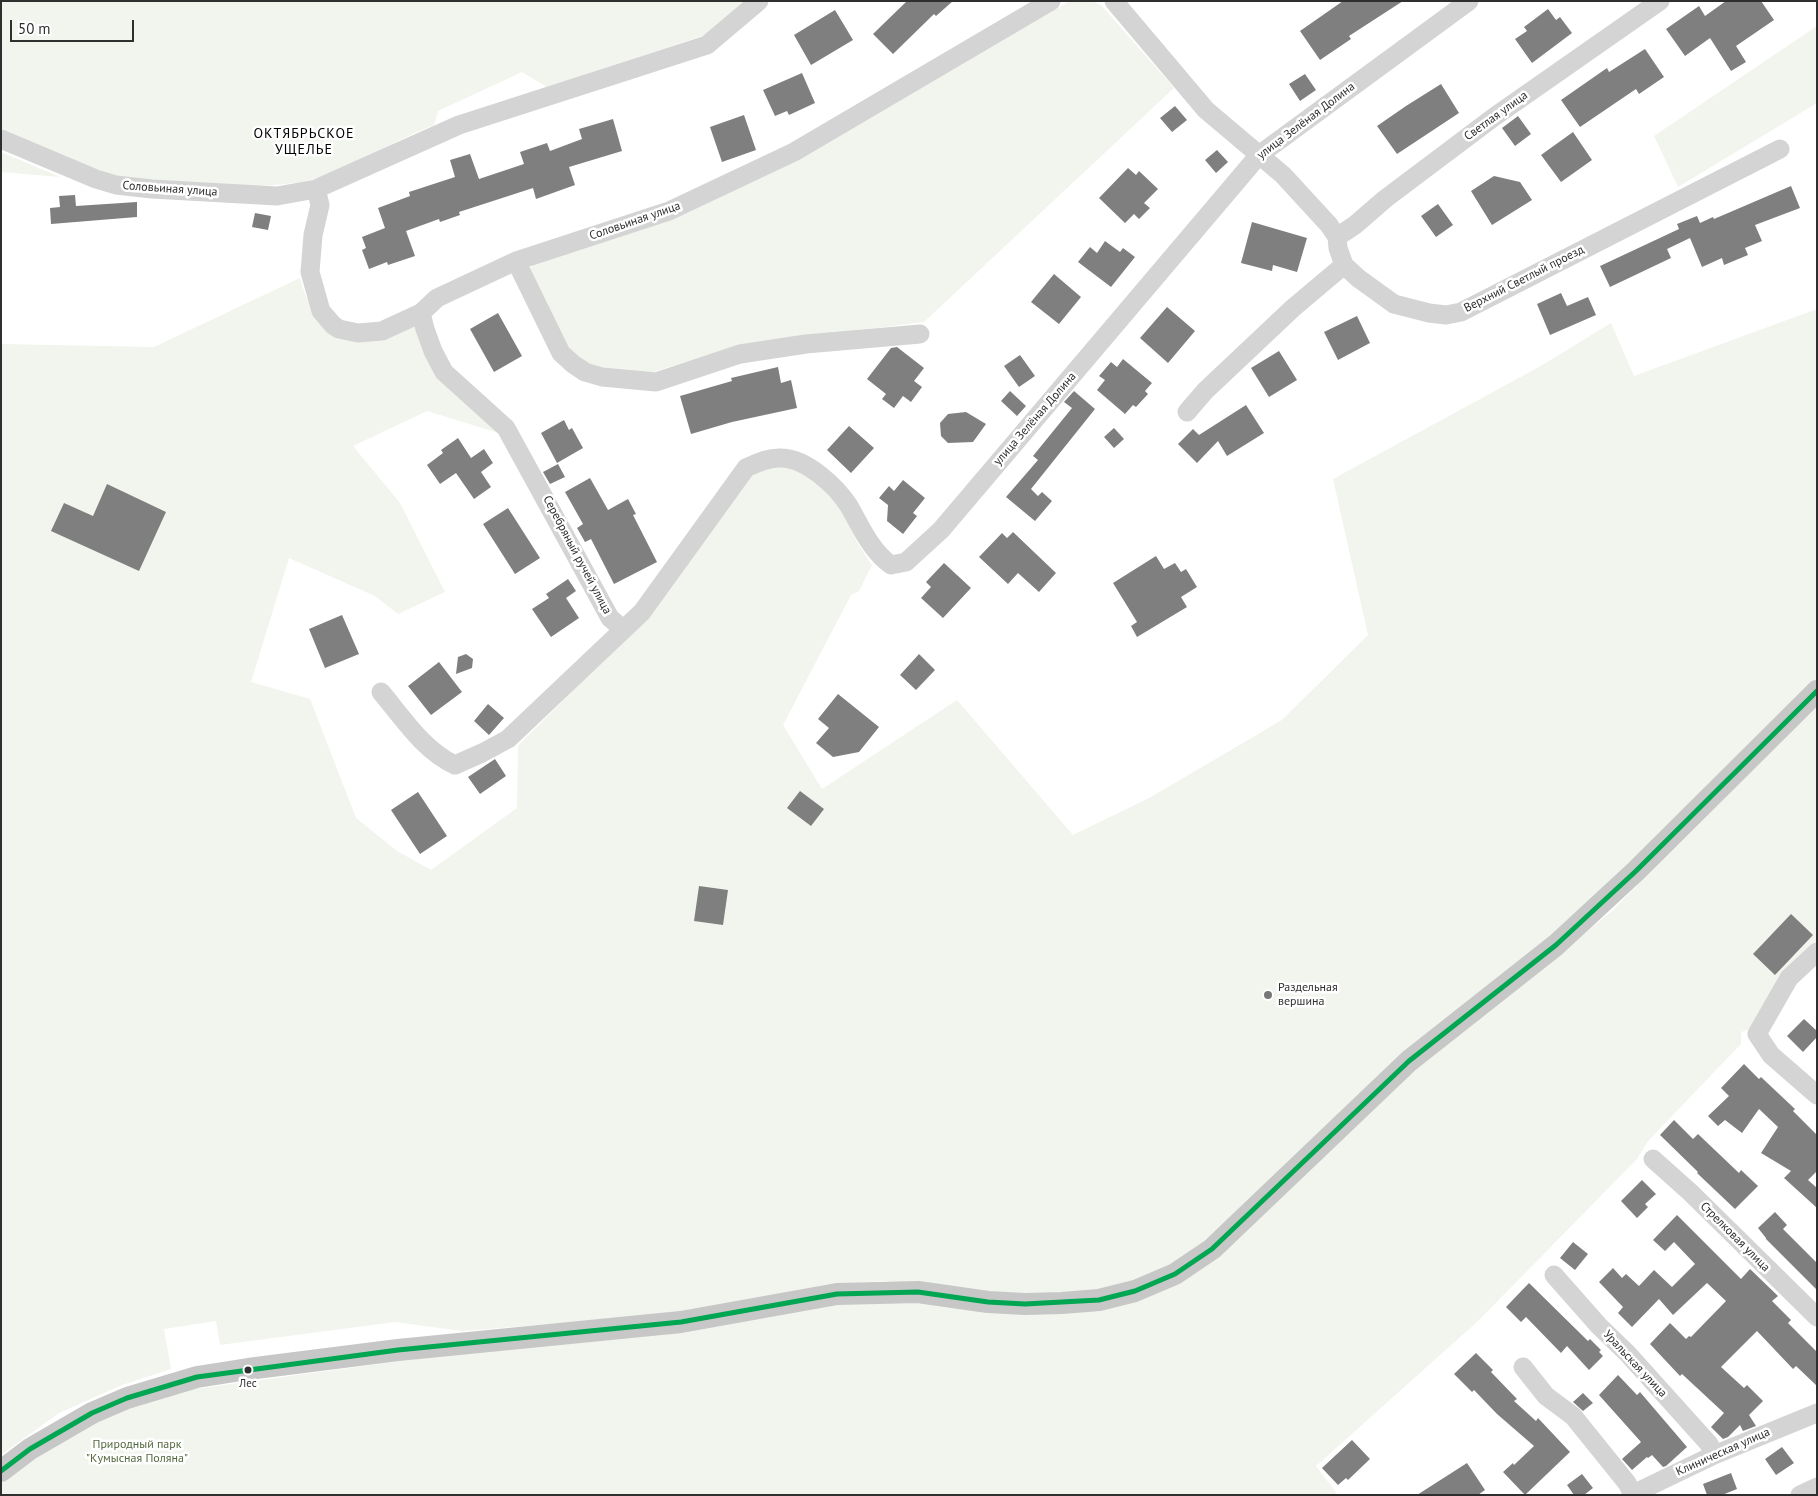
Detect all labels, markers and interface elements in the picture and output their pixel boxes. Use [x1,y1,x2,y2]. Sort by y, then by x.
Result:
scale bar [12,10,136,42]
text: 50 m [18,19,51,38]
street label: улица Зелёная Долина [1254,80,1358,162]
street label: Светлая улица [1461,88,1531,144]
district label: ОКТЯБРЬСКОЕ УЩЕЛЬЕ [252,126,356,158]
street label: Соловьиная улица [122,178,218,200]
street label: Соловьиная улица [588,199,682,243]
street label: Верхний Светлый проезд [1462,242,1586,316]
street label: улица Зелёная Долина [991,369,1079,469]
street label: Серебряный ручей улица [540,493,614,617]
place label: Раздельная вершина [1278,981,1338,1009]
marker: Раздельная вершина [1262,989,1274,1001]
street label: Стрелковая улица [1697,1199,1773,1275]
street label: Уральская улица [1600,1327,1670,1401]
marker: Лес [243,1365,253,1375]
place label: Лес [239,1377,257,1391]
street label: Клиническая улица [1674,1425,1772,1479]
park label: Природный парк "Кумысная Поляна" [86,1438,188,1466]

